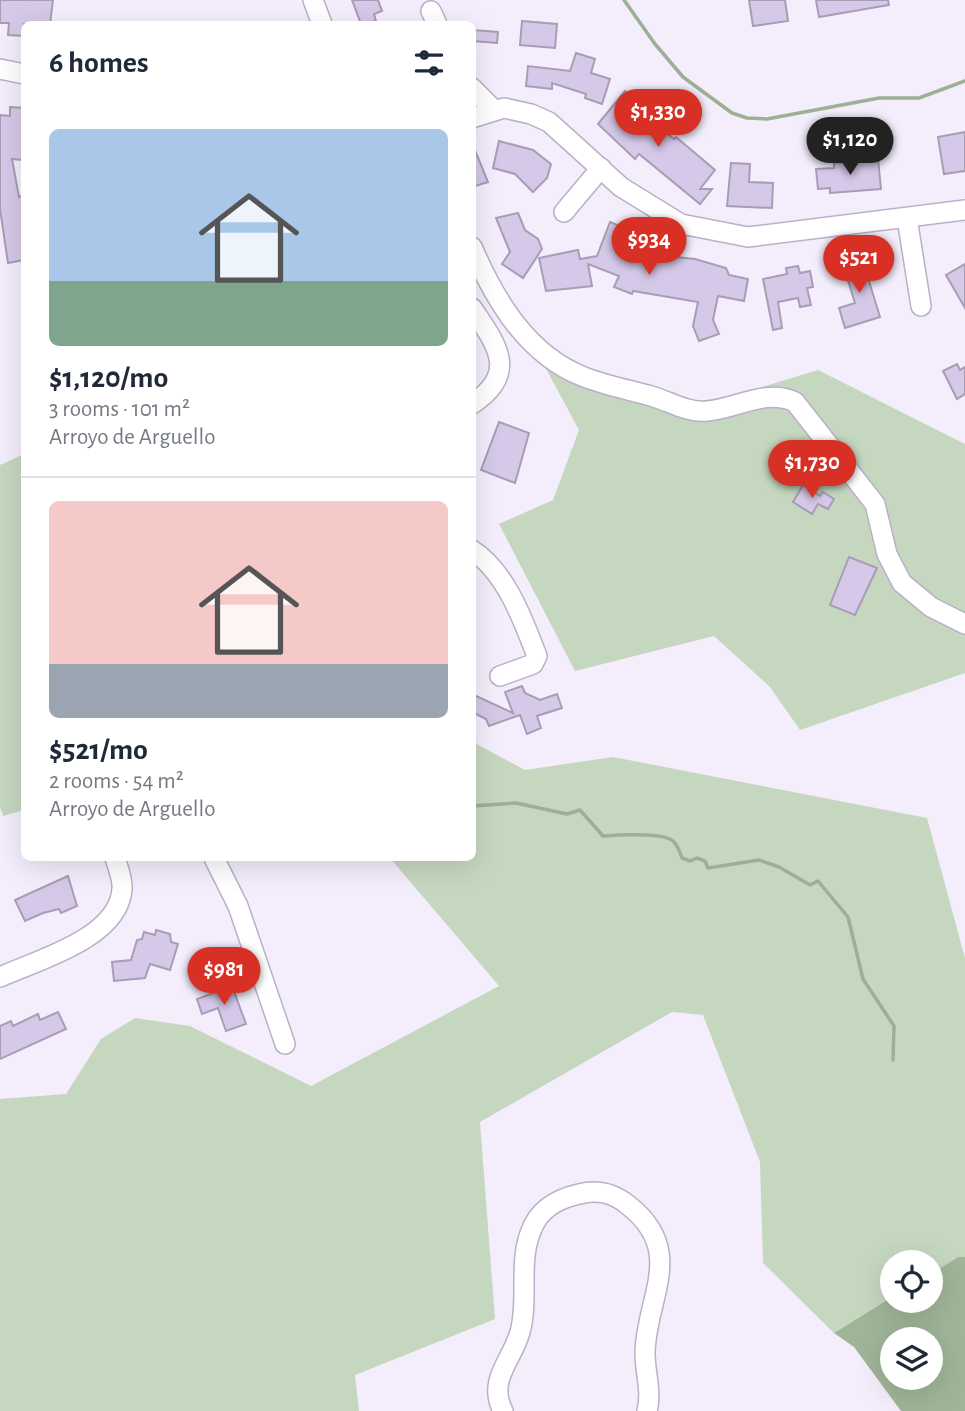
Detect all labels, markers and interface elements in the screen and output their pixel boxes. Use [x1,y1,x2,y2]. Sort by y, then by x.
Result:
icon: filters [410,44,448,82]
text: 6 homes [49,48,149,78]
pin: $1,330 [601,90,715,149]
text: $1,330 [630,100,686,123]
pin: $1,120 [793,118,907,177]
text: $1,120 [823,128,878,151]
icon: home [186,175,312,301]
pin: $934 [608,218,690,277]
text: $934 [628,228,670,251]
pin: $521 [818,236,900,295]
text: $521 [839,246,879,269]
text: $1,120/mo [49,363,168,393]
text: 3 rooms · 101 m² [49,398,190,421]
text: Arroyo de Arguello [49,426,215,449]
pin: $1,730 [755,440,869,500]
text: $1,730 [784,451,840,474]
icon: home [186,547,312,673]
text: $521/mo [49,735,148,765]
text: 2 rooms · 54 m² [49,770,184,793]
text: Arroyo de Arguello [49,798,215,821]
pin: $981 [183,948,265,1007]
text: $981 [203,958,245,981]
map controls [880,1250,943,1390]
button: locate [880,1250,943,1313]
button: layers [880,1327,943,1390]

